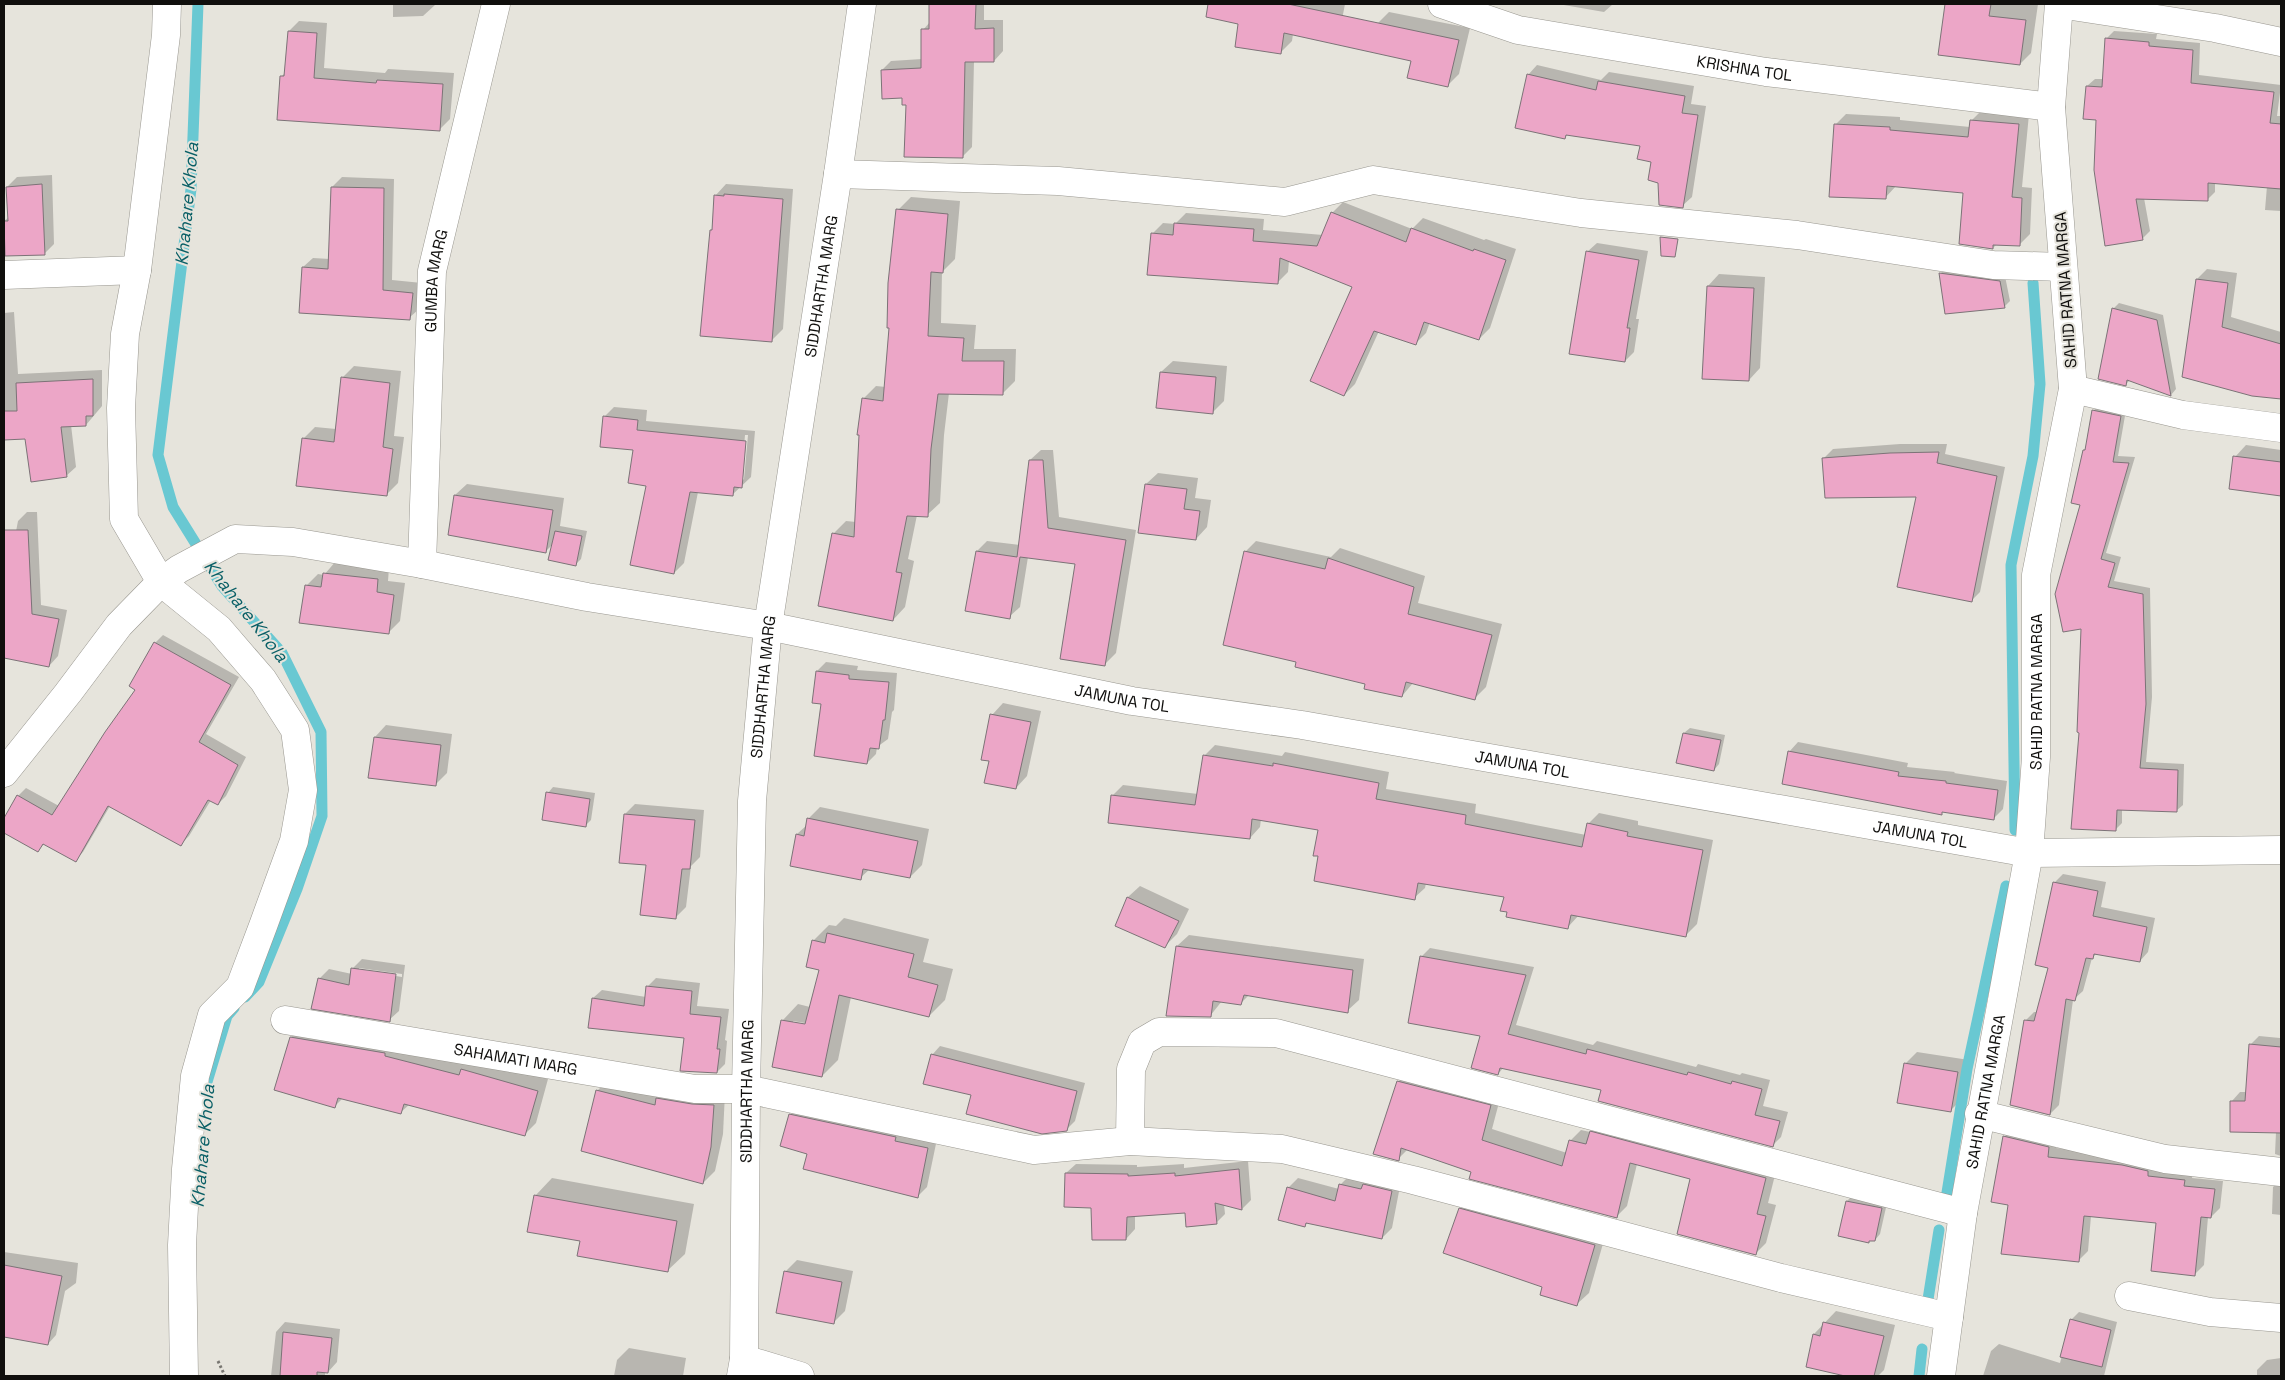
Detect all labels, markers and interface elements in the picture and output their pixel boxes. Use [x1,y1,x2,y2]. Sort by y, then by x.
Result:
street label: KRISHNA TOL [1695,50,1794,86]
water label: Khahare Khola [170,141,203,266]
street label: SAHID RATNA MARGA [2050,211,2081,369]
street label: SIDDHARTHA MARG [800,214,842,359]
street label: GUMBA MARG [420,227,453,333]
water label: Khahare Khola [199,555,294,667]
street label: SAHID RATNA MARGA [2025,613,2047,771]
street label: SIDDHARTHA MARG [746,614,781,759]
street label: JAMUNA TOL [1072,679,1171,717]
street label: JAMUNA TOL [1473,746,1572,783]
street label: JAMUNA TOL [1871,816,1970,853]
street label: SAHID RATNA MARGA [1961,1013,2010,1171]
street label: SIDDHARTHA MARG [735,1019,758,1163]
street label: SAHAMATI MARG [452,1039,579,1080]
water label: Khahare Khola [186,1083,219,1208]

